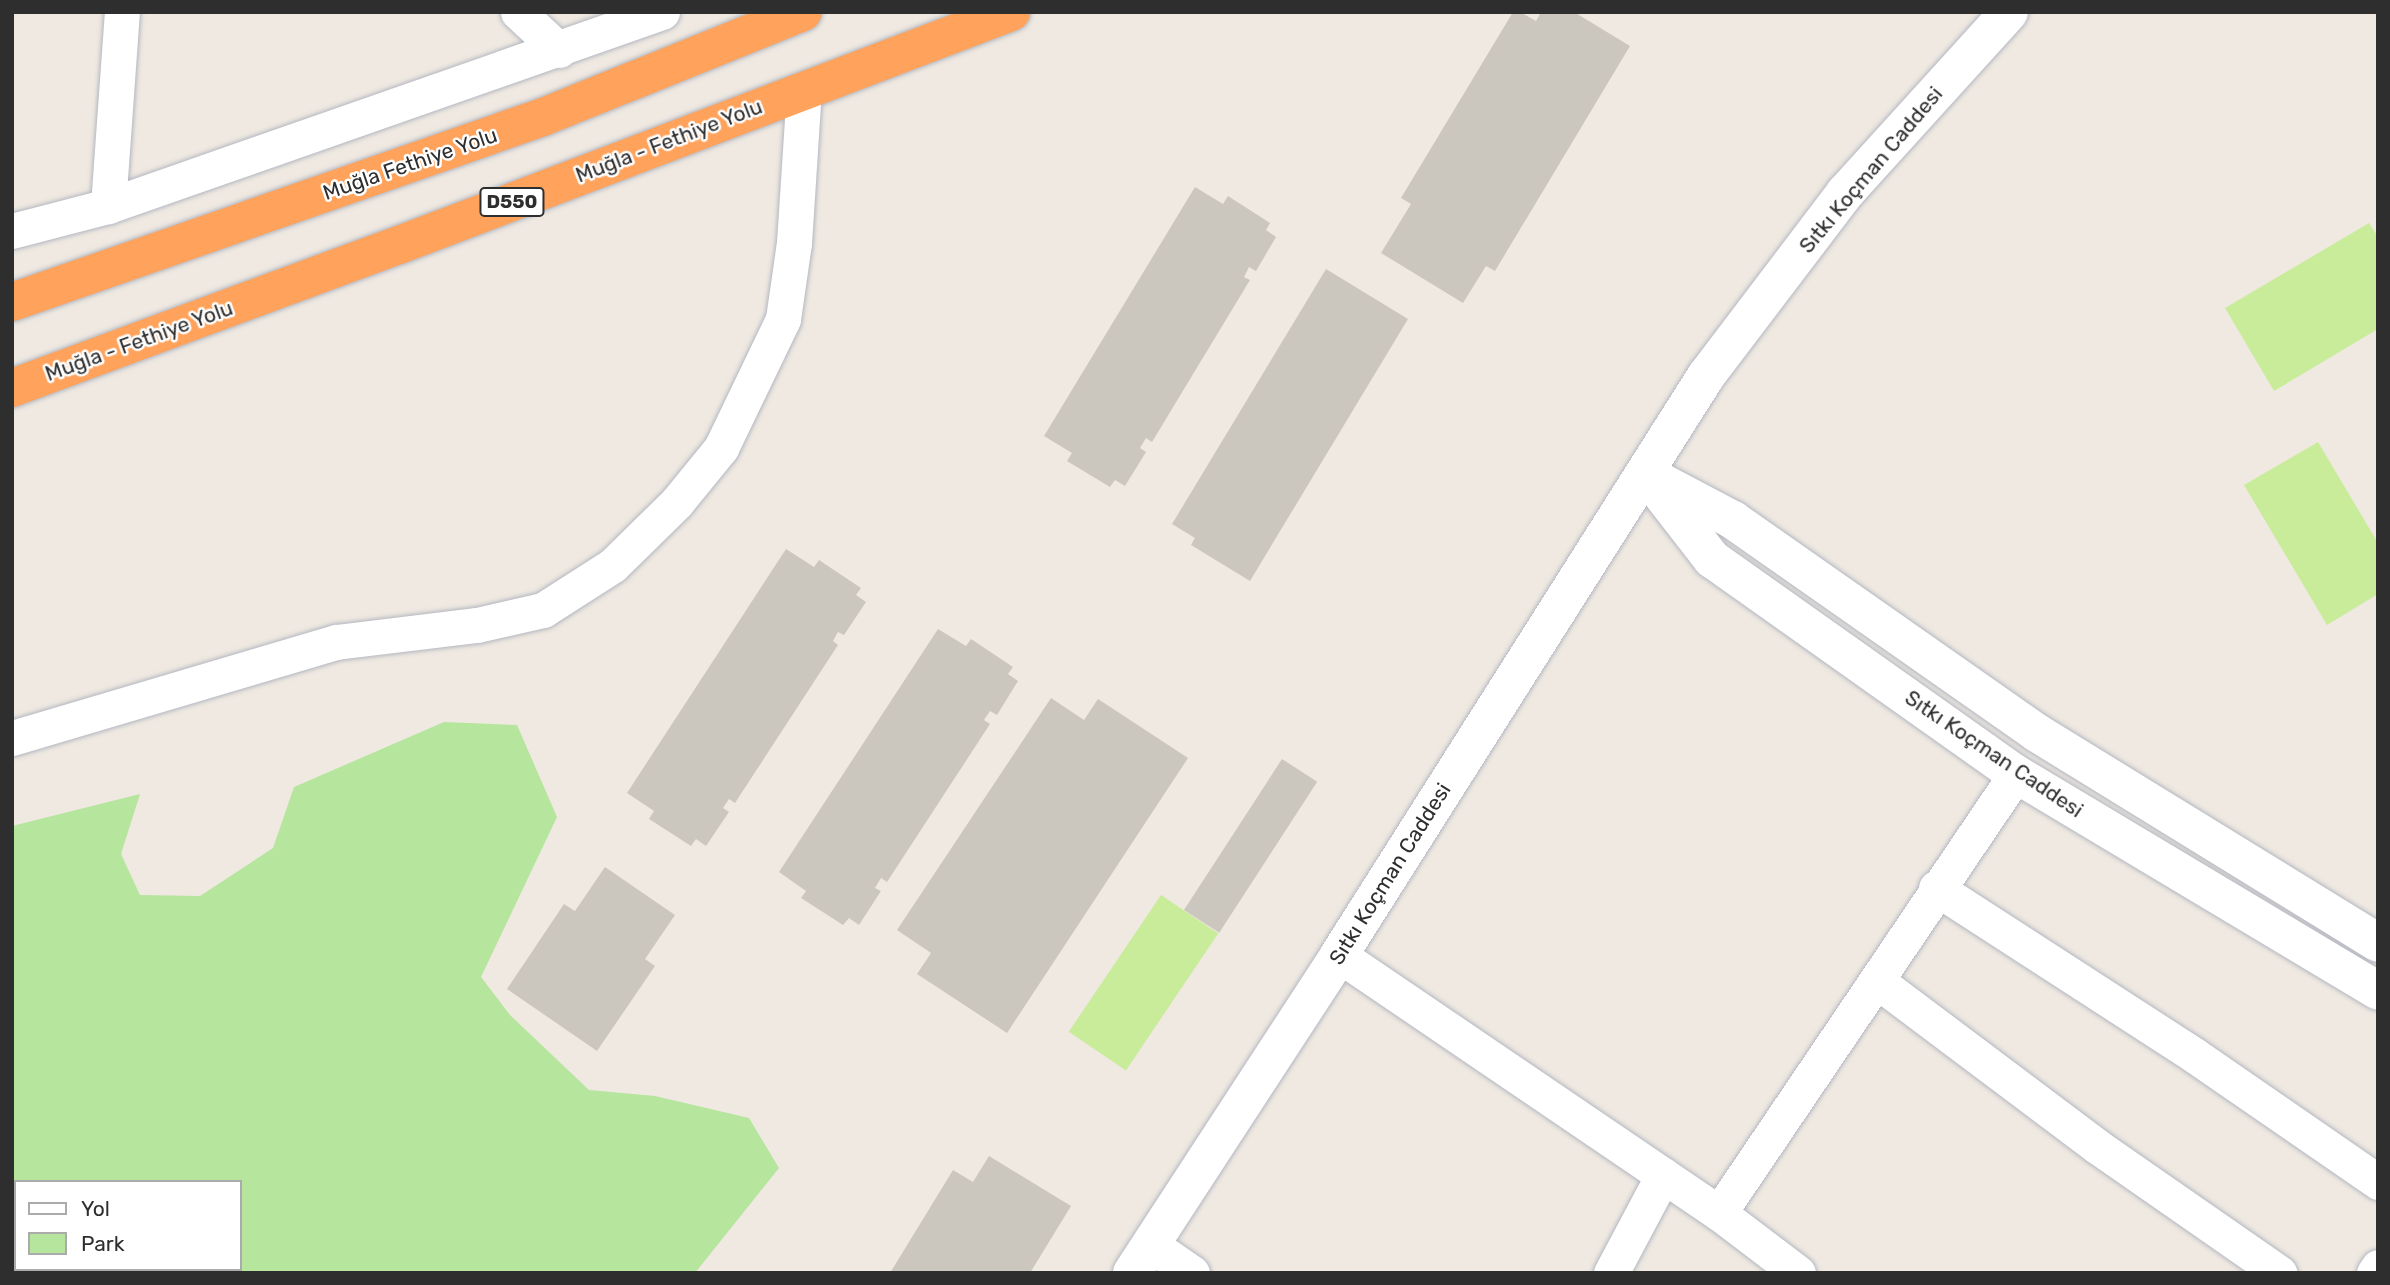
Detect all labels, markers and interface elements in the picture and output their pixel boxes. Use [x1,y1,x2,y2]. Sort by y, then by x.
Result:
street label: Sıtkı Koçman Caddesi [1794,82,1948,258]
street label: Muğla - Fethiye Yolu [572,94,766,188]
street label: Muğla Fethiye Yolu [319,122,501,206]
road number: D550 [479,186,545,218]
street label: Muğla - Fethiye Yolu [41,295,237,387]
street label: Sıtkı Koçman Caddesi [1900,685,2088,823]
street label: Sıtkı Koçman Caddesi [1324,779,1456,969]
legend [14,1180,242,1271]
text: Yol [81,1196,110,1221]
text: Park [81,1231,125,1256]

